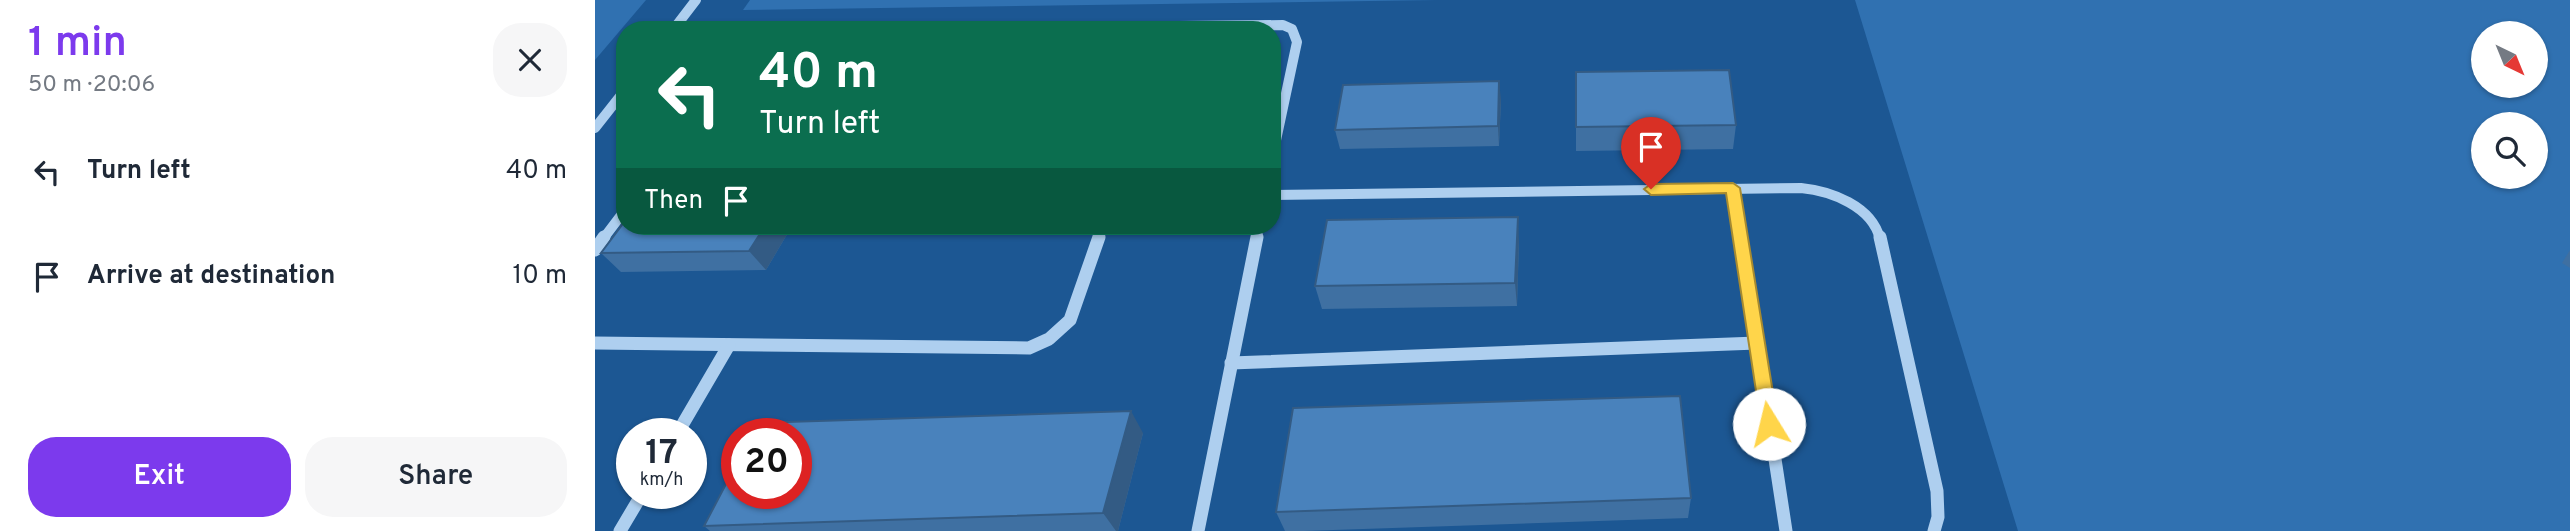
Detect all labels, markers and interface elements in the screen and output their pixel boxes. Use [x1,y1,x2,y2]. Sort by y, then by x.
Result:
text: 1 min [28,18,127,71]
north arrow [2471,21,2548,98]
map controls [2471,21,2548,189]
button: close [493,23,567,97]
text: 40 m [759,44,878,106]
icon: left [644,49,735,140]
text: 50 m · 20:06 [28,71,155,100]
text: Turn left [759,105,880,145]
button: search [2471,112,2548,189]
pin [1621,117,1681,189]
icon: arrive [1632,128,1670,166]
icon: left [28,153,66,191]
text: Turn left [87,155,191,188]
text: 40 m [506,155,567,188]
icon: arrive [717,182,755,220]
text: Then [644,185,703,218]
icon: arrive [28,258,66,296]
text: Arrive at destination [87,260,335,293]
text: 10 m [512,260,567,293]
position arrow [1732,387,1806,461]
speed limit sign: 20 [721,418,812,509]
text: 17 [645,432,678,476]
button: Exit [28,437,291,517]
button: Share [305,437,567,517]
text: km/h [640,469,683,492]

